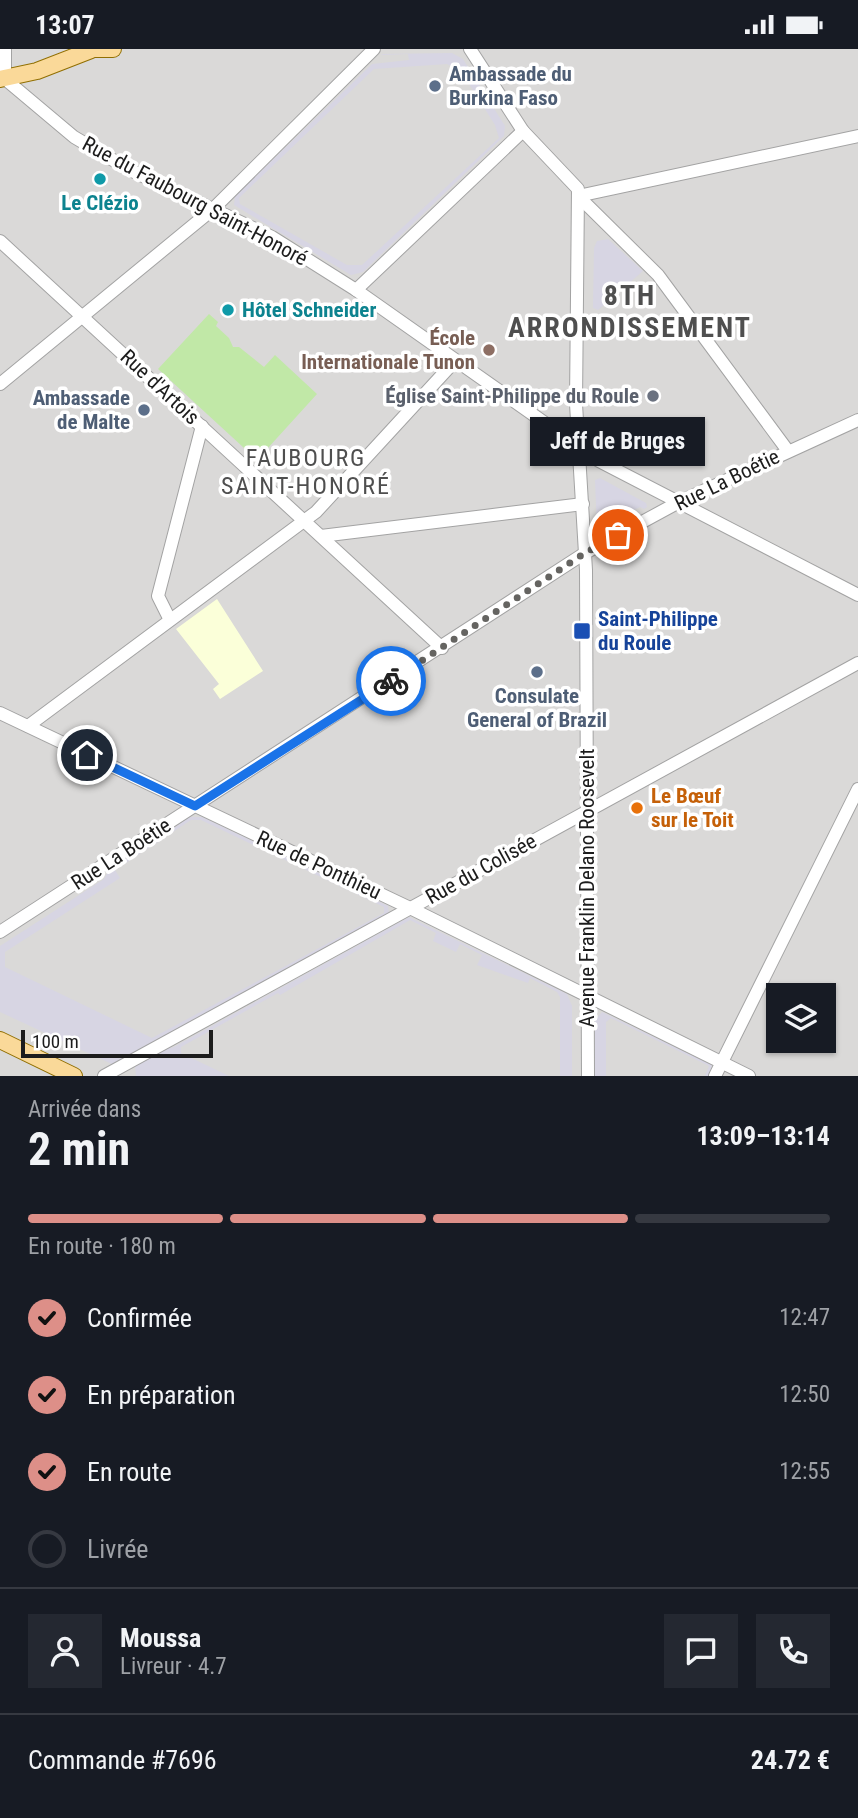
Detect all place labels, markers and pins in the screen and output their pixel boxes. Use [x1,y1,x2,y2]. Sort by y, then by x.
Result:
place label: Ambassade du Burkina Faso [449,62,572,110]
marker: Ambassade du Burkina Faso [427,78,443,94]
marker: Le Clézio [92,171,108,187]
place label: Le Clézio [61,191,139,215]
place label: Hôtel Schneider [242,298,376,322]
marker: Hôtel Schneider [220,302,236,318]
place label: École Internationale Tunon [301,326,475,374]
marker: École Internationale Tunon [481,342,497,358]
place label: Église Saint-Philippe du Roule [385,384,639,408]
place label: Ambassade de Malte [33,386,130,434]
marker: Église Saint-Philippe du Roule [645,388,661,404]
marker: Ambassade de Malte [136,402,152,418]
callout: Jeff de Bruges [530,416,706,465]
pin [588,505,648,565]
place label: Saint-Philippe du Roule [598,607,718,655]
marker: Saint-Philippe du Roule [572,621,592,641]
marker: Consulate General of Brazil [529,664,545,680]
place label: Consulate General of Brazil [467,684,607,732]
pin [57,725,117,785]
place label: Le Bœuf sur le Toit [651,784,734,832]
marker: Le Bœuf sur le Toit [629,800,645,816]

